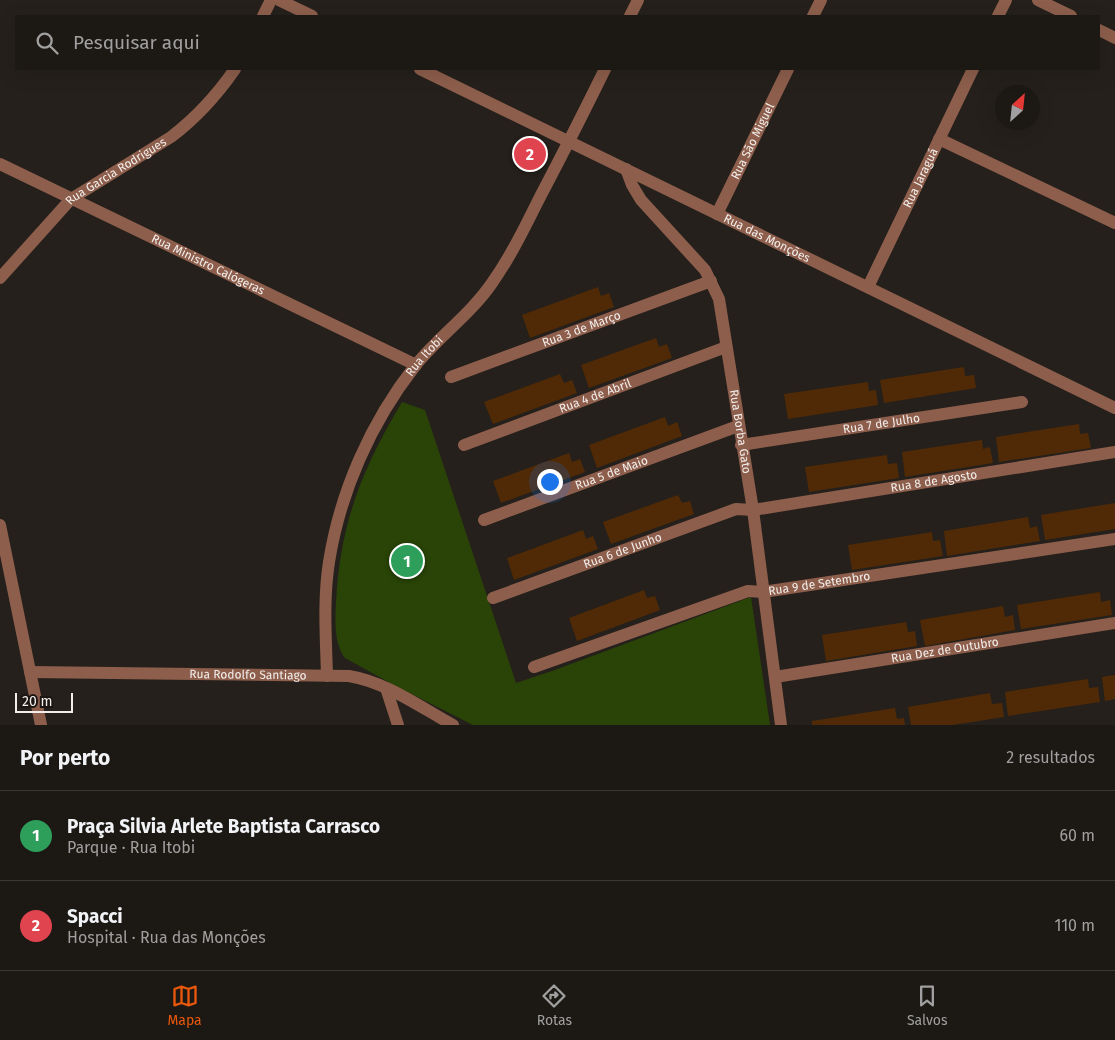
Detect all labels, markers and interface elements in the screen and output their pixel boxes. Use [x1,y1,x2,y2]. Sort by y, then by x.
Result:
search box [15,15,1100,70]
icon: search [33,29,61,57]
text: Pesquisar aqui [73,31,200,54]
north arrow [995,85,1040,130]
street label: Rua São Miguel [728,100,777,182]
street label: Rua Garcia Rodrigues [62,135,169,207]
pin: 2 [514,135,546,173]
street label: Rua Jaraguá [900,146,941,210]
street label: Rua das Monções [721,211,813,265]
street label: Rua Ministro Calógeras [149,231,267,298]
street label: Rua 3 de Março [540,308,623,350]
street label: Rua Itobi [403,333,446,379]
street label: Rua 4 de Abril [557,376,634,416]
street label: Rua Borba Gato [727,389,754,475]
street label: Rua 7 de Julho [842,411,921,436]
street label: Rua 5 de Maio [573,453,650,493]
street label: Rua 8 de Agosto [890,467,978,495]
your location [537,469,563,495]
street label: Rua 6 de Junho [582,530,664,571]
pin: 1 [391,542,423,580]
street label: Rua 9 de Setembro [767,569,871,598]
street label: Rua Dez de Outubro [890,635,1000,665]
street label: Rua Rodolfo Santiago [189,667,307,682]
scale bar [15,690,72,713]
text: 20 m [22,693,52,710]
text: Por perto [20,745,110,771]
text: 2 resultados [1006,748,1095,767]
text: Praça Silvia Arlete Baptista Carrasco [67,815,380,838]
text: 1 [32,826,40,845]
text: 60 m [1060,826,1095,845]
text: Parque · Rua Itobi [67,838,195,857]
text: Spacci [67,905,123,928]
text: 2 [32,916,40,935]
text: 110 m [1054,916,1095,935]
text: Hospital · Rua das Monções [67,928,266,947]
tab: Mapa [167,982,202,1029]
tab: Rotas [537,982,572,1029]
tab: Salvos [907,982,948,1029]

